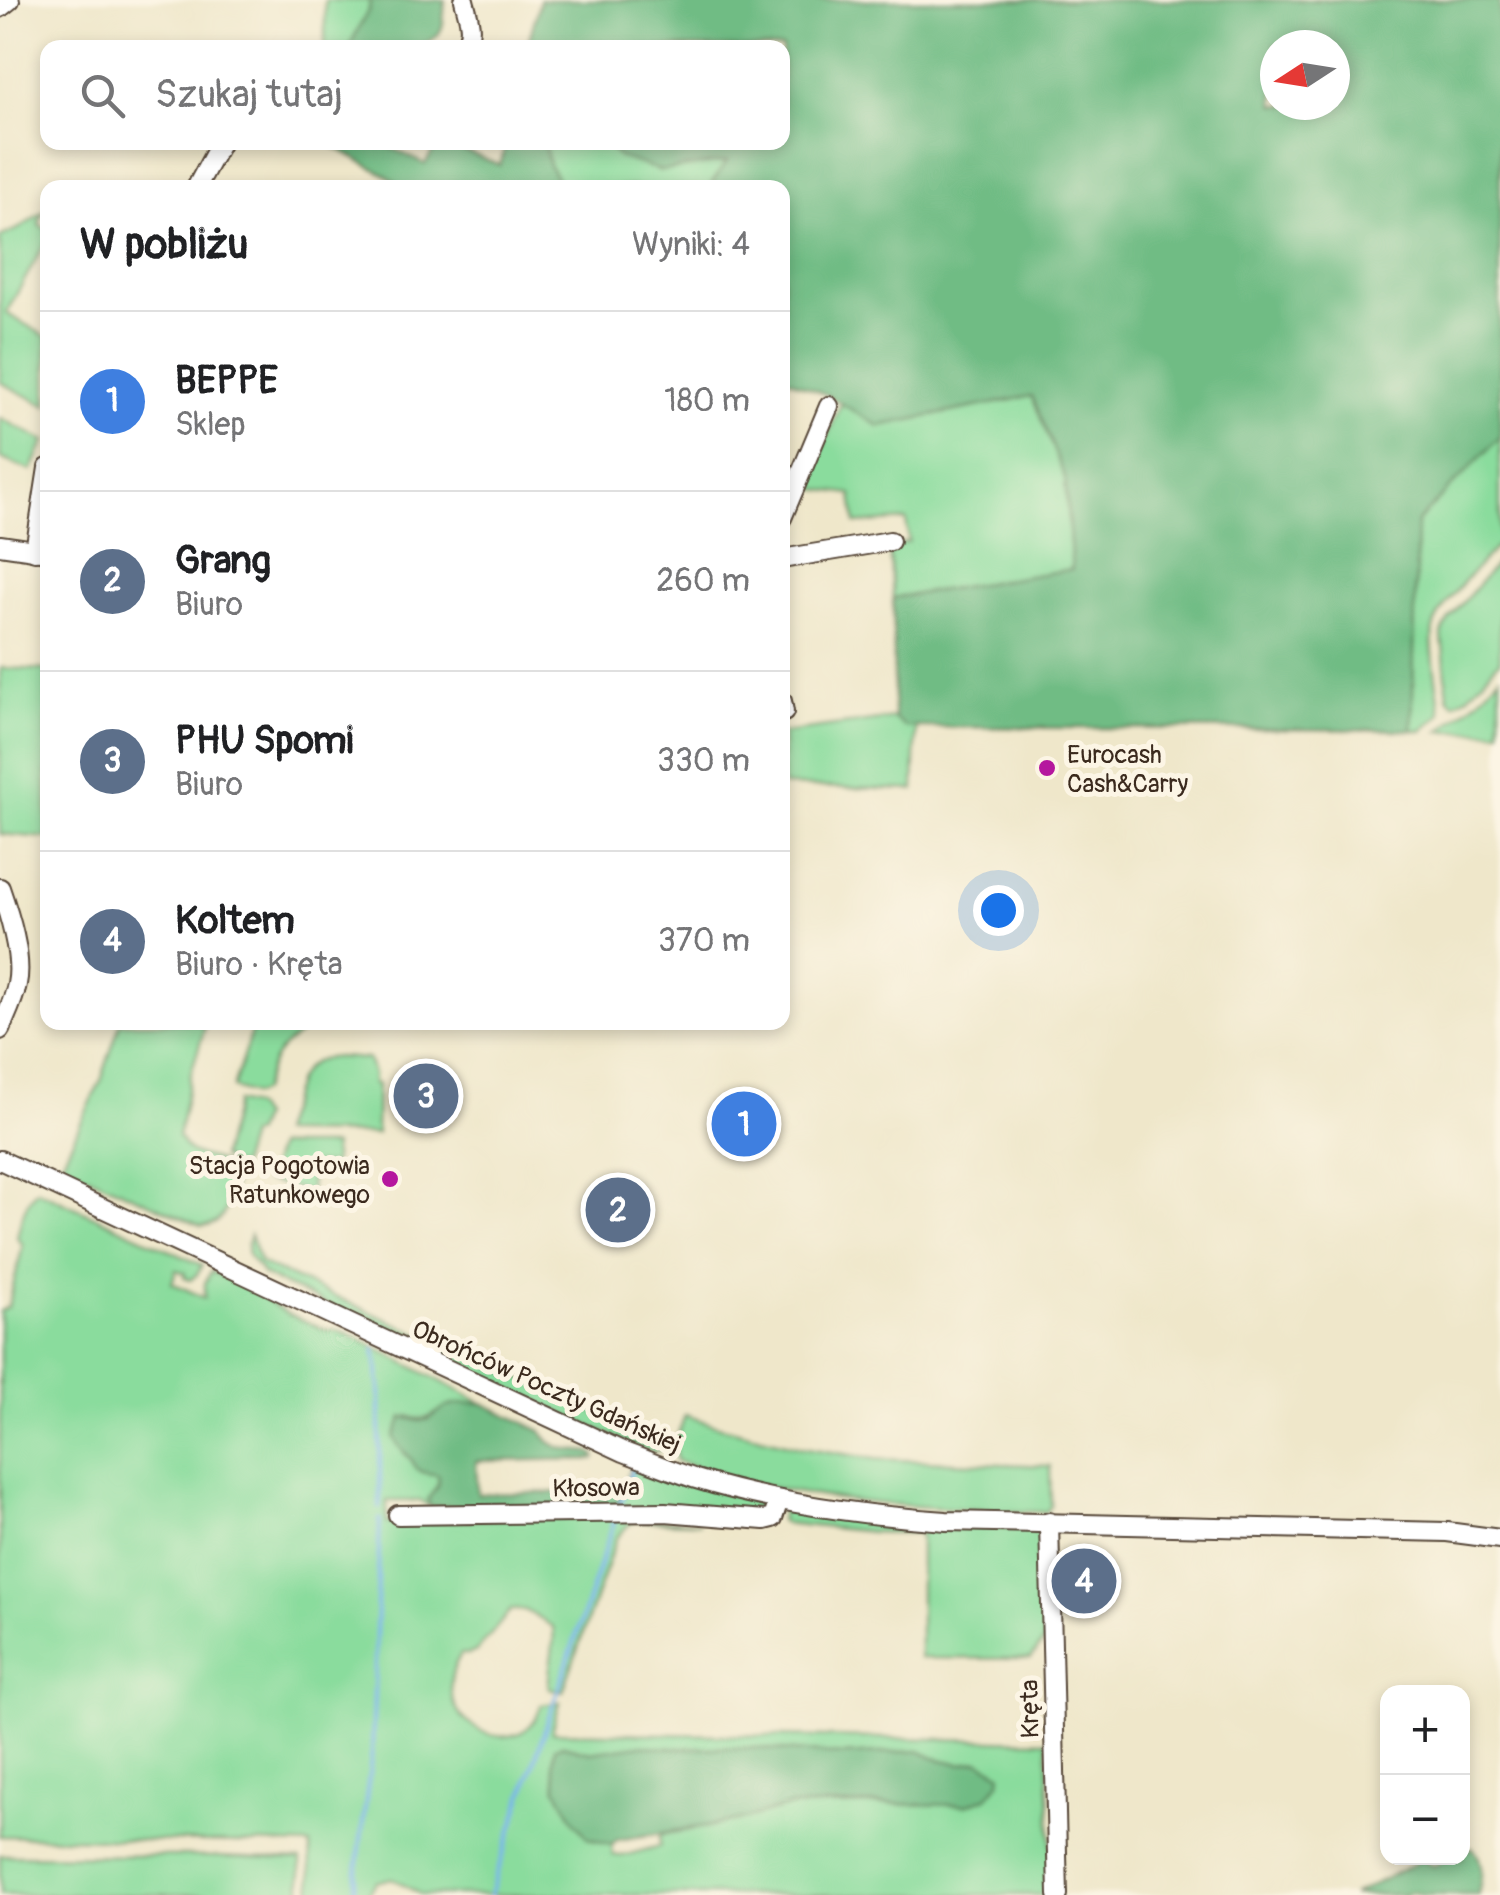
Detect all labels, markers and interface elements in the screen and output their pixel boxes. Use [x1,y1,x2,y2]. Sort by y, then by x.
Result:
north arrow [1260,30,1350,120]
search box [40,40,790,150]
icon: search [75,68,130,123]
text: Szukaj tutaj [155,71,343,119]
text: W pobliżu [80,219,248,271]
text: Wyniki: 4 [632,225,750,265]
text: BEPPE [175,357,278,405]
text: 1 [106,381,119,421]
text: 180 m [664,381,750,421]
text: Sklep [175,405,246,445]
text: Grang [175,537,271,585]
text: 2 [104,561,121,601]
text: 260 m [656,561,750,601]
text: Biuro [175,585,243,625]
text: PHU Spomi [175,717,353,765]
place label: Eurocash Cash&Carry [1067,740,1189,800]
text: 3 [104,741,121,781]
text: 330 m [657,741,750,781]
marker: Eurocash Cash&Carry [1036,757,1058,779]
text: Biuro [175,765,243,805]
your location [973,885,1024,936]
text: Koltem [175,897,295,945]
text: 4 [103,921,122,961]
text: 370 m [658,921,750,961]
text: Biuro · Kręta [175,945,343,985]
pin: 3 [394,1058,458,1134]
pin: 1 [712,1086,776,1162]
place label: Stacja Pogotowia Ratunkowego [189,1151,370,1211]
marker: Stacja Pogotowia Ratunkowego [379,1168,401,1190]
pin: 2 [586,1172,650,1248]
street label: Obrońców Poczty Gdańskiej [407,1314,686,1461]
street label: Kłosowa [552,1472,640,1505]
pin: 4 [1052,1544,1116,1618]
street label: Kręta [1014,1679,1047,1739]
map controls [1380,1685,1470,1865]
button: + [1380,1685,1470,1775]
button: − [1380,1775,1470,1865]

